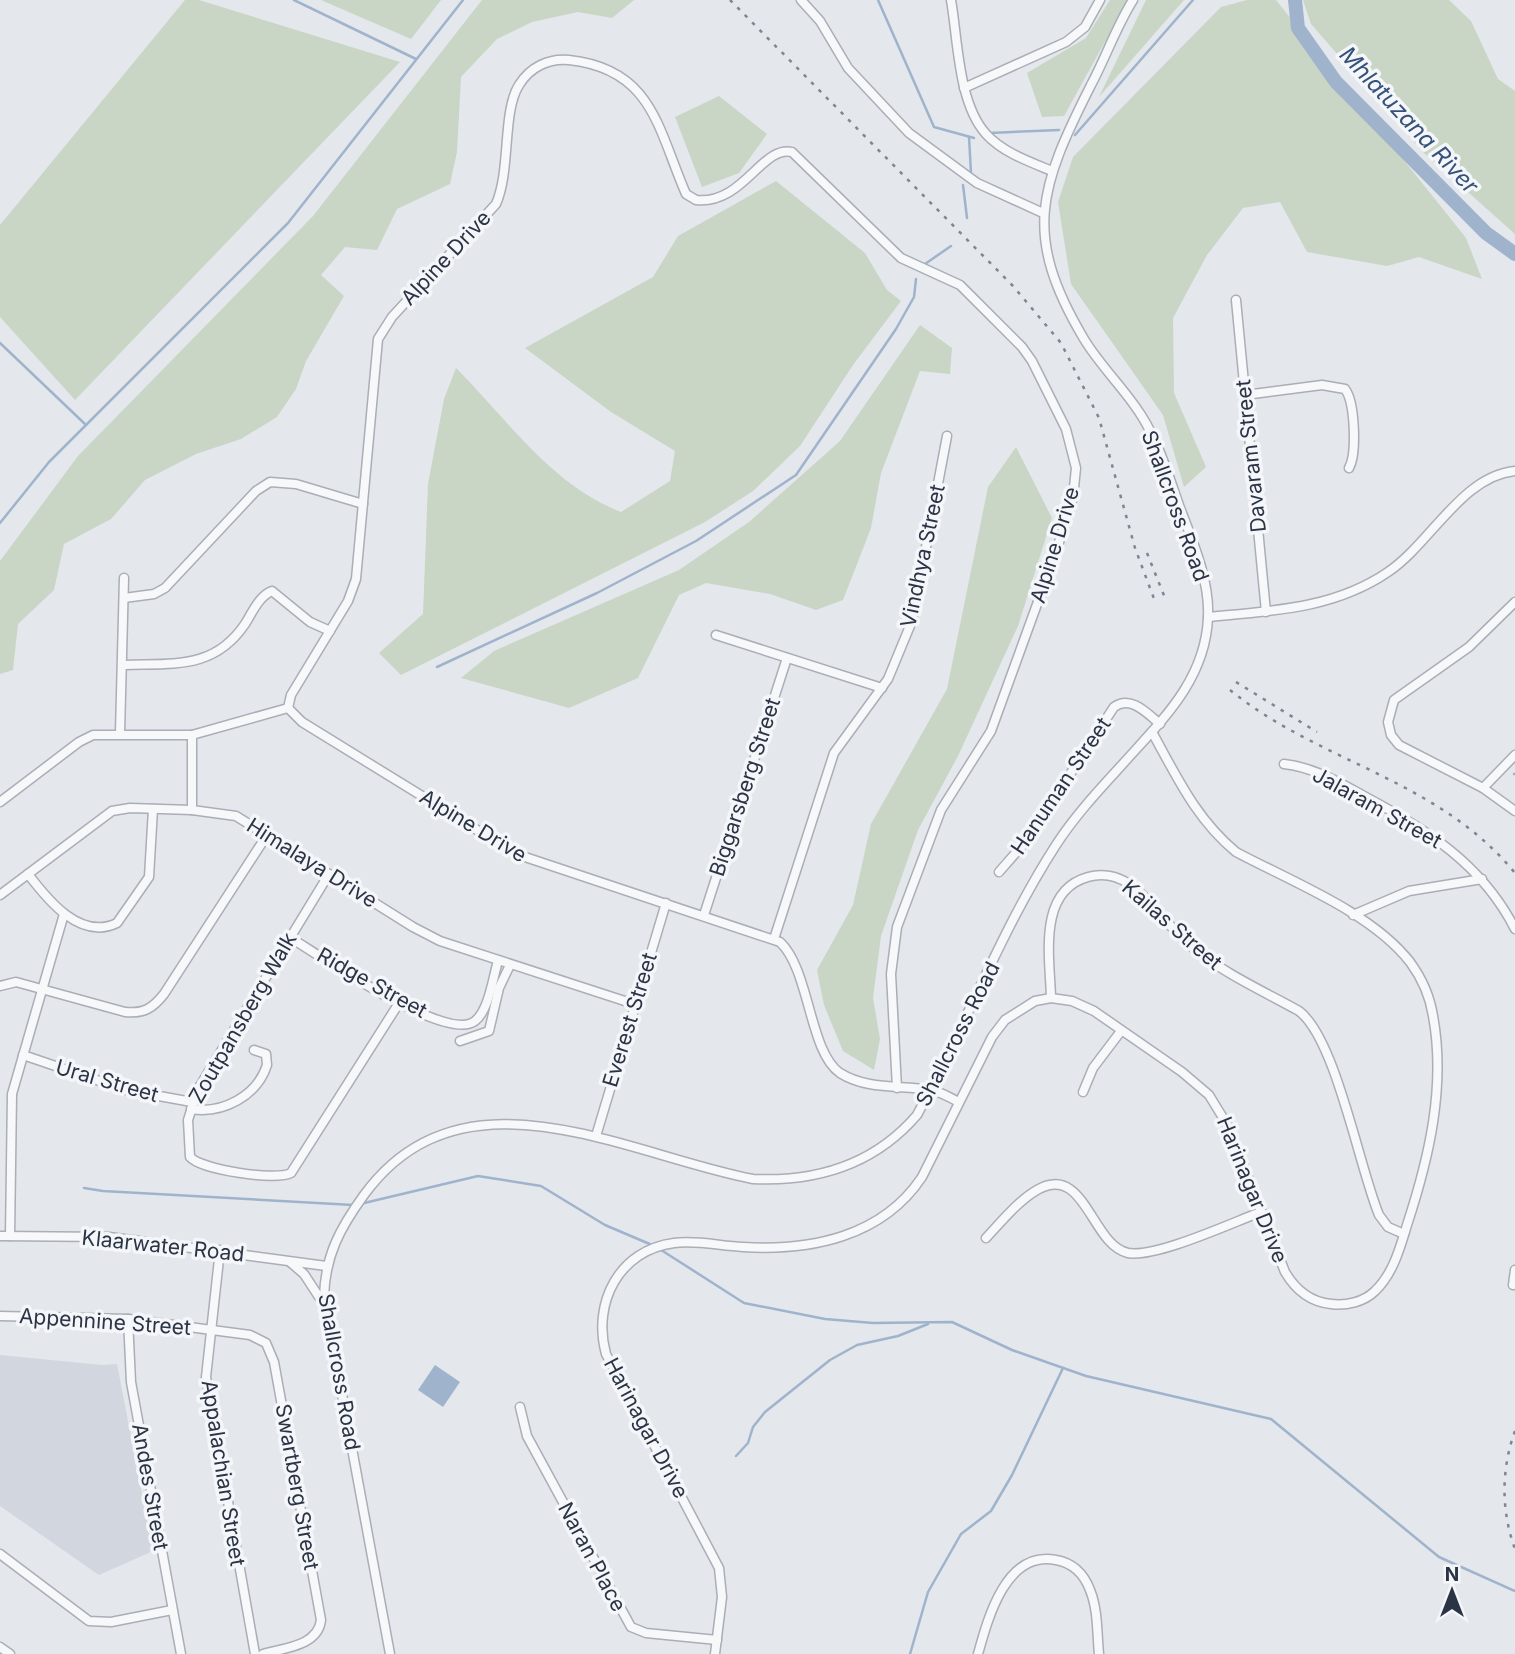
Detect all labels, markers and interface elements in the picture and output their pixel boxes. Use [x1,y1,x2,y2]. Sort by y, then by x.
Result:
water label: Mhlatuzana River [1334,41,1485,200]
street label: Alpine Drive [396,205,496,310]
street label: Davaram Street [1230,378,1271,534]
street label: Shallcross Road [1137,427,1214,585]
street label: Vindhya Street [895,482,950,630]
street label: Alpine Drive [1025,484,1084,606]
street label: Biggarsberg Street [704,694,785,879]
street label: Hanuman Street [1005,712,1116,859]
street label: Jalaram Street [1308,762,1446,853]
street label: Alpine Drive [415,784,531,867]
street label: Himalaya Drive [242,813,382,913]
street label: Kailas Street [1117,874,1227,975]
street label: Zoutpansberg Walk [184,928,302,1108]
street label: Ridge Street [313,942,432,1023]
street label: Everest Street [597,950,662,1090]
street label: Shallcross Road [910,957,1005,1110]
street label: Ural Street [53,1054,161,1107]
street label: Harinagar Drive [1212,1113,1293,1267]
street label: Klaarwater Road [81,1225,246,1266]
street label: Shallcross Road [313,1292,366,1452]
street label: Appennine Street [18,1303,192,1340]
street label: Harinagar Drive [599,1353,694,1502]
street label: Appalachian Street [196,1378,251,1568]
street label: Swartberg Street [271,1402,324,1572]
street label: Andes Street [127,1422,174,1552]
street label: Naran Place [553,1498,632,1616]
north arrow [1417,1556,1487,1626]
text: N [1445,1563,1459,1586]

